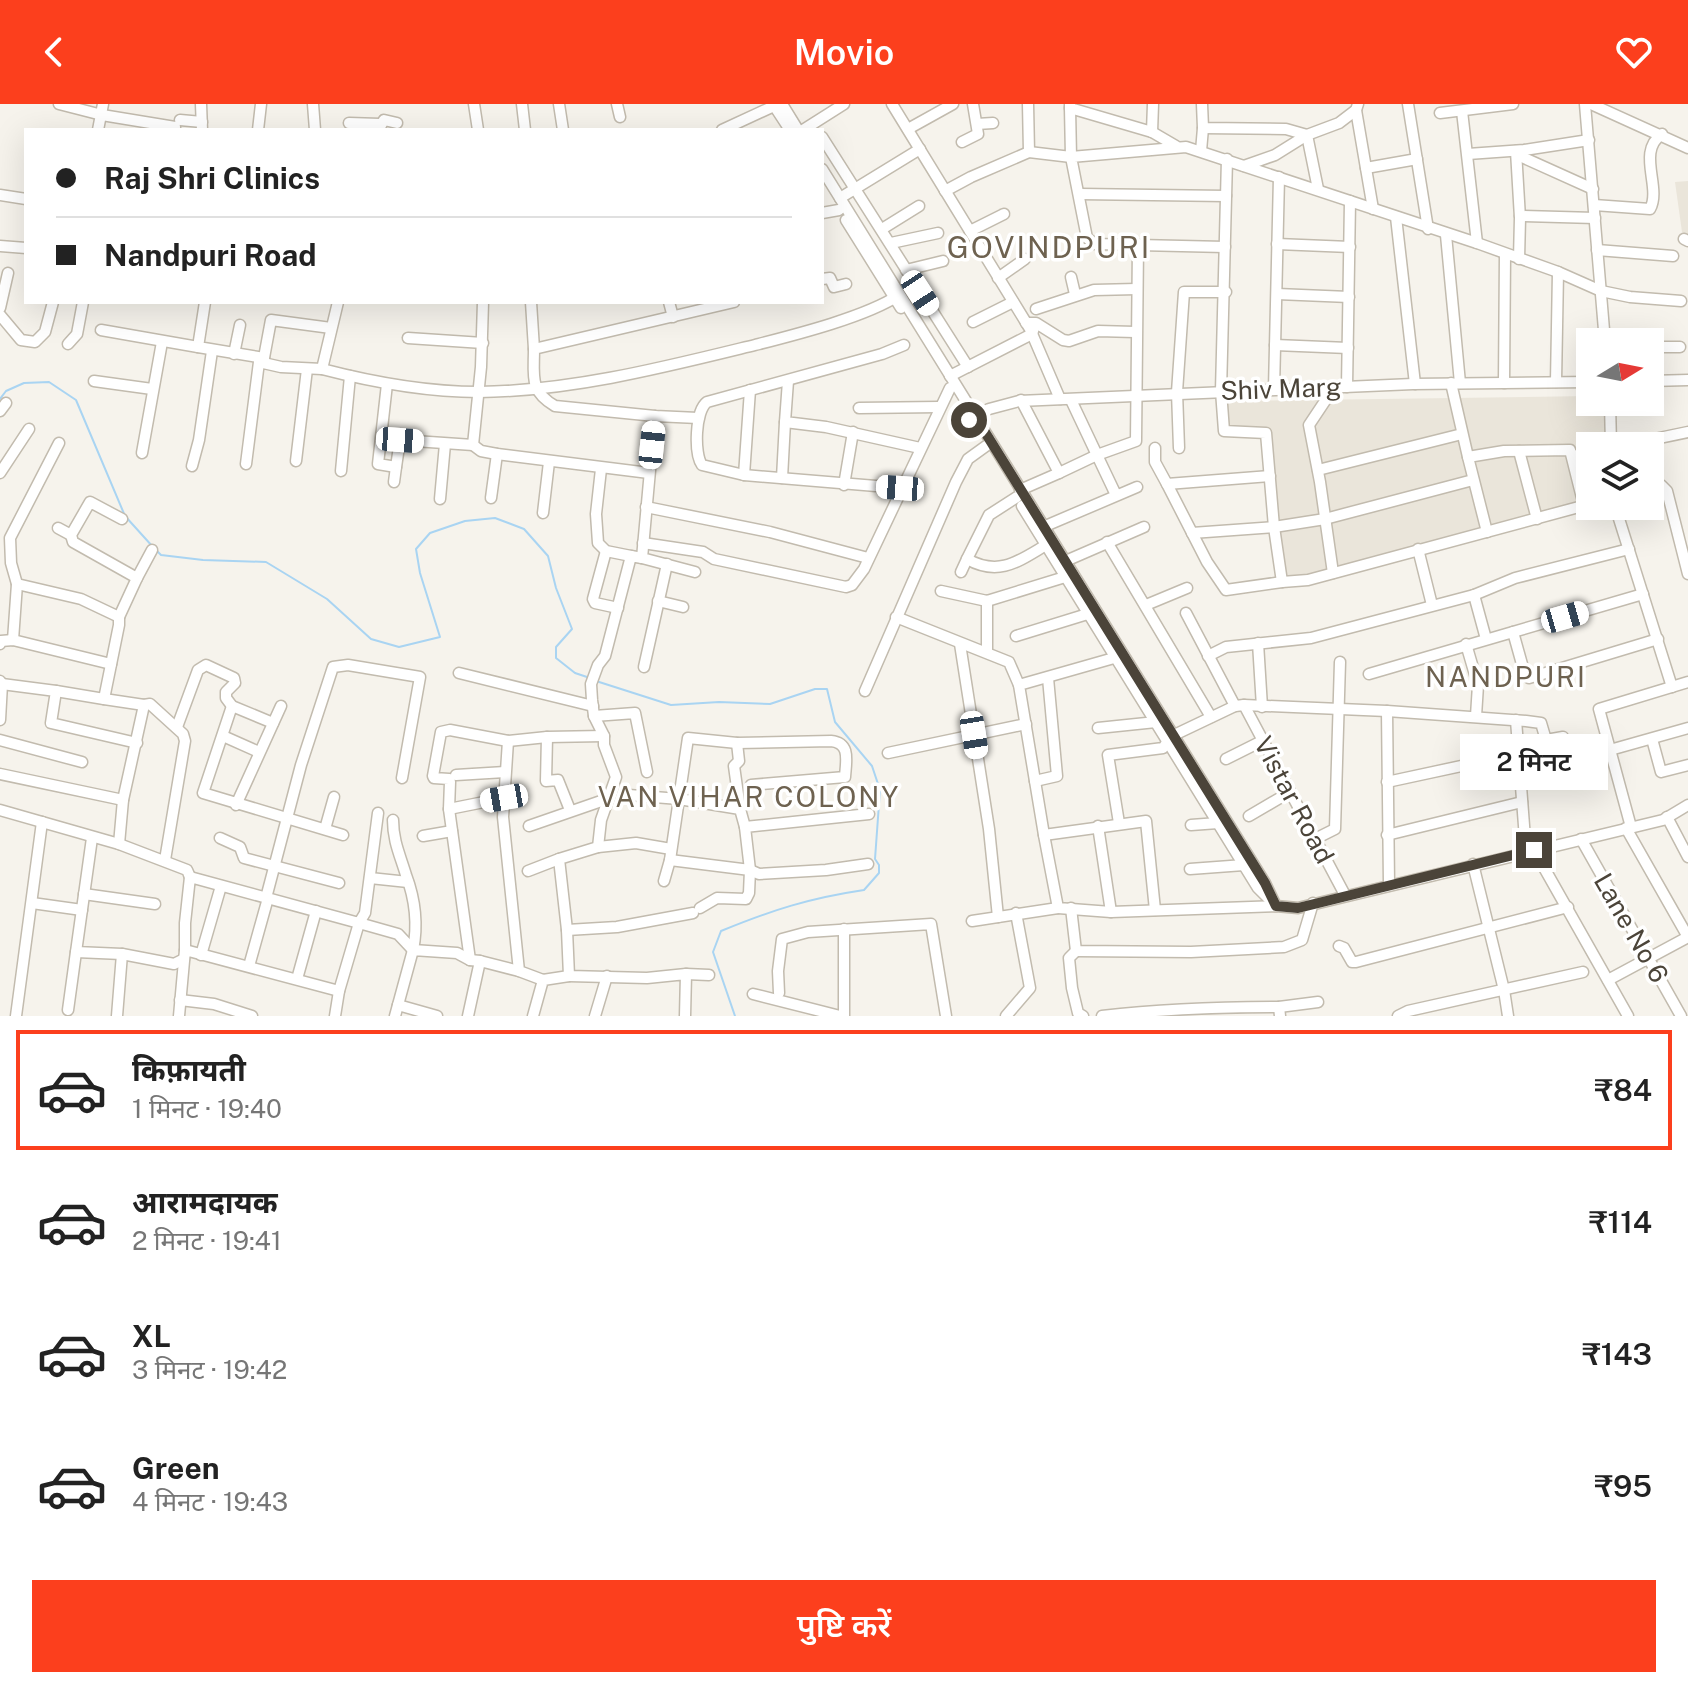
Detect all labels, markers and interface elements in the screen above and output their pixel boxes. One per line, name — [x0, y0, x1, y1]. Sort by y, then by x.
icon: back — [32, 30, 76, 74]
icon: heart — [1612, 30, 1656, 74]
text: Movio — [794, 31, 894, 73]
text: Raj Shri Clinics — [104, 160, 320, 196]
district label: GOVINDPURI — [947, 229, 1151, 265]
text: Nandpuri Road — [104, 237, 316, 273]
car — [897, 266, 943, 320]
north arrow — [1576, 328, 1664, 416]
map controls — [1576, 328, 1664, 520]
street label: Shiv Marg — [1220, 371, 1342, 406]
route start — [951, 402, 987, 438]
car — [638, 420, 666, 470]
car — [375, 426, 425, 454]
button: layers — [1576, 432, 1664, 520]
car — [875, 474, 925, 502]
car — [1539, 599, 1591, 635]
district label: NANDPURI — [1425, 660, 1587, 693]
car — [958, 709, 990, 761]
street label: Vistar Road — [1248, 731, 1341, 869]
callout: 2 मिनट — [1460, 734, 1608, 790]
text: 2 मिनट — [1497, 746, 1571, 777]
district label: VAN VIHAR COLONY — [598, 780, 900, 813]
car — [478, 782, 530, 814]
route end — [1516, 832, 1552, 868]
street label: Lane No 6 — [1588, 867, 1675, 988]
text: किफ़ायती — [132, 1052, 246, 1088]
icon: car — [36, 1054, 108, 1126]
text: ₹84 — [1594, 1072, 1652, 1108]
text: 1 मिनट · 19:40 — [132, 1093, 282, 1124]
text: आरामदायक — [132, 1184, 278, 1220]
icon: car — [36, 1186, 108, 1258]
text: ₹114 — [1589, 1204, 1652, 1240]
text: 2 मिनट · 19:41 — [132, 1225, 282, 1256]
icon: car — [36, 1318, 108, 1390]
text: XL — [132, 1318, 171, 1354]
text: ₹143 — [1582, 1336, 1652, 1372]
text: 3 मिनट · 19:42 — [132, 1354, 287, 1385]
icon: car — [36, 1450, 108, 1522]
text: Green — [132, 1450, 219, 1486]
text: ₹95 — [1594, 1468, 1652, 1504]
text: 4 मिनट · 19:43 — [132, 1486, 288, 1517]
button: पुष्टि करें — [32, 1580, 1656, 1672]

